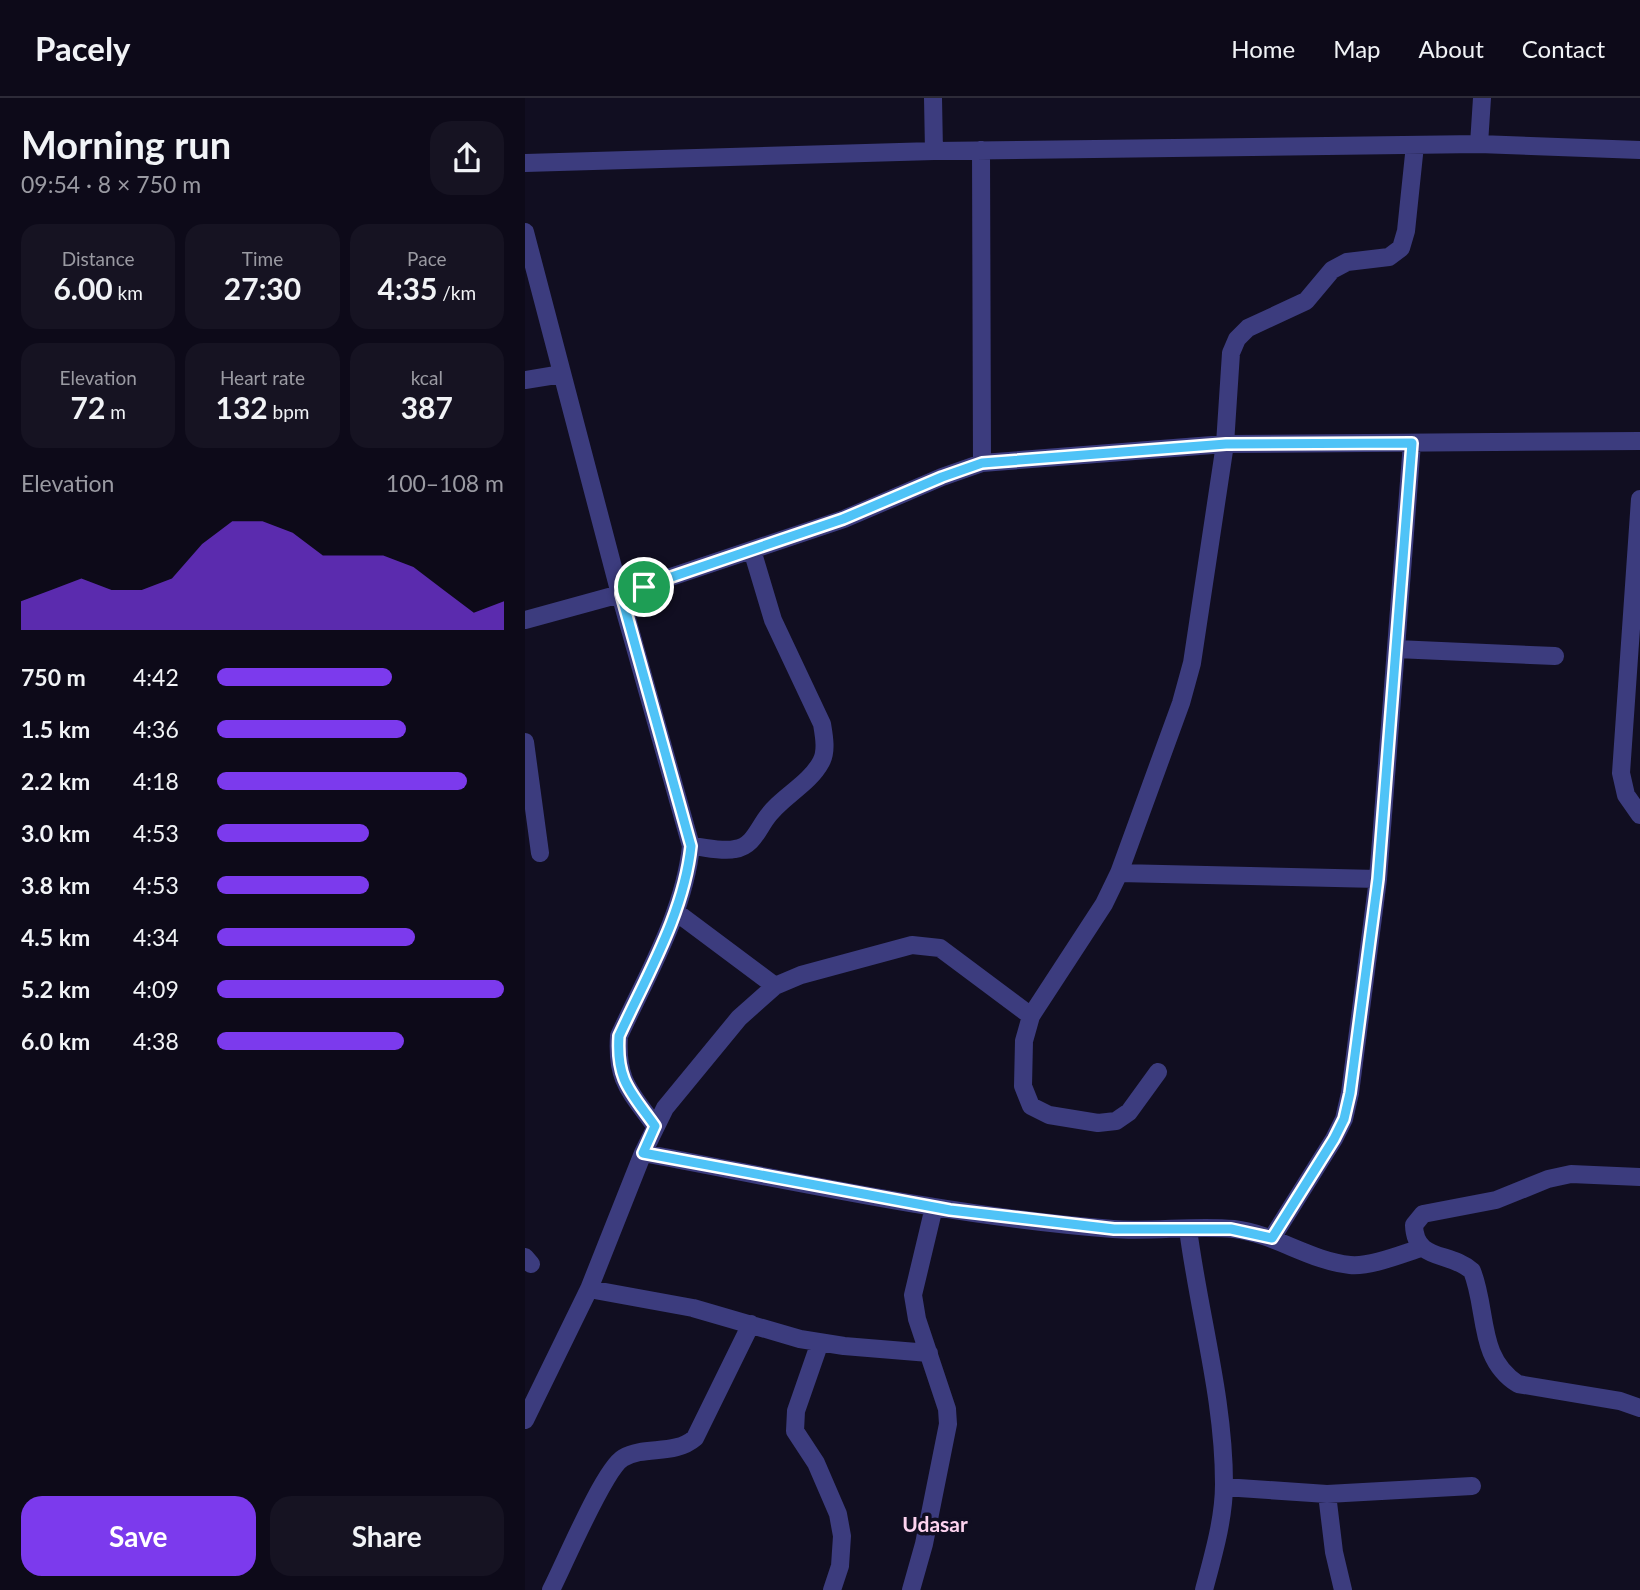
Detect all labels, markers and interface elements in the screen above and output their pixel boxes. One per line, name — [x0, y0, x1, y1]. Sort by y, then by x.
text: Pacely — [35, 28, 131, 68]
text: Home — [1231, 34, 1295, 63]
text: Map — [1333, 34, 1381, 63]
text: About — [1419, 34, 1484, 63]
text: Contact — [1522, 34, 1605, 63]
text: Morning run — [21, 121, 231, 167]
button: share — [430, 121, 504, 195]
text: 09:54 · 8 × 750 m — [21, 170, 201, 198]
text: Distance — [62, 247, 135, 270]
text: Time — [242, 247, 283, 270]
text: Pace — [407, 247, 447, 270]
text: 6.00 — [53, 270, 113, 306]
text: 27:30 — [224, 270, 301, 306]
text: 4:35 — [377, 270, 437, 306]
text: km — [113, 281, 143, 304]
text: /km — [437, 281, 476, 304]
text: Elevation — [60, 366, 137, 389]
text: Heart rate — [220, 366, 305, 389]
text: kcal — [411, 366, 443, 389]
text: 72 — [71, 389, 105, 425]
text: 132 — [216, 389, 268, 425]
text: 387 — [401, 389, 453, 425]
text: m — [105, 400, 126, 423]
text: bpm — [268, 400, 309, 423]
text: Elevation — [21, 469, 114, 497]
text: 100–108 m — [386, 469, 504, 497]
pin — [614, 557, 674, 617]
icon: arrive — [625, 568, 663, 606]
text: 750 m — [21, 663, 86, 691]
text: 4:42 — [133, 663, 179, 691]
text: 1.5 km — [21, 715, 90, 743]
text: 4:36 — [133, 715, 179, 743]
text: 2.2 km — [21, 767, 90, 795]
text: 4:18 — [133, 767, 179, 795]
text: 3.0 km — [21, 819, 90, 847]
text: 4:53 — [133, 819, 179, 847]
text: 3.8 km — [21, 871, 90, 899]
text: 4:53 — [133, 871, 179, 899]
text: 4.5 km — [21, 923, 90, 951]
text: 4:34 — [133, 923, 179, 951]
text: 5.2 km — [21, 975, 90, 1003]
text: 4:09 — [133, 975, 179, 1003]
text: 6.0 km — [21, 1027, 90, 1055]
text: 4:38 — [133, 1027, 179, 1055]
button: Save — [21, 1496, 256, 1576]
button: Share — [270, 1496, 504, 1576]
district label: Udasar — [902, 1511, 968, 1536]

